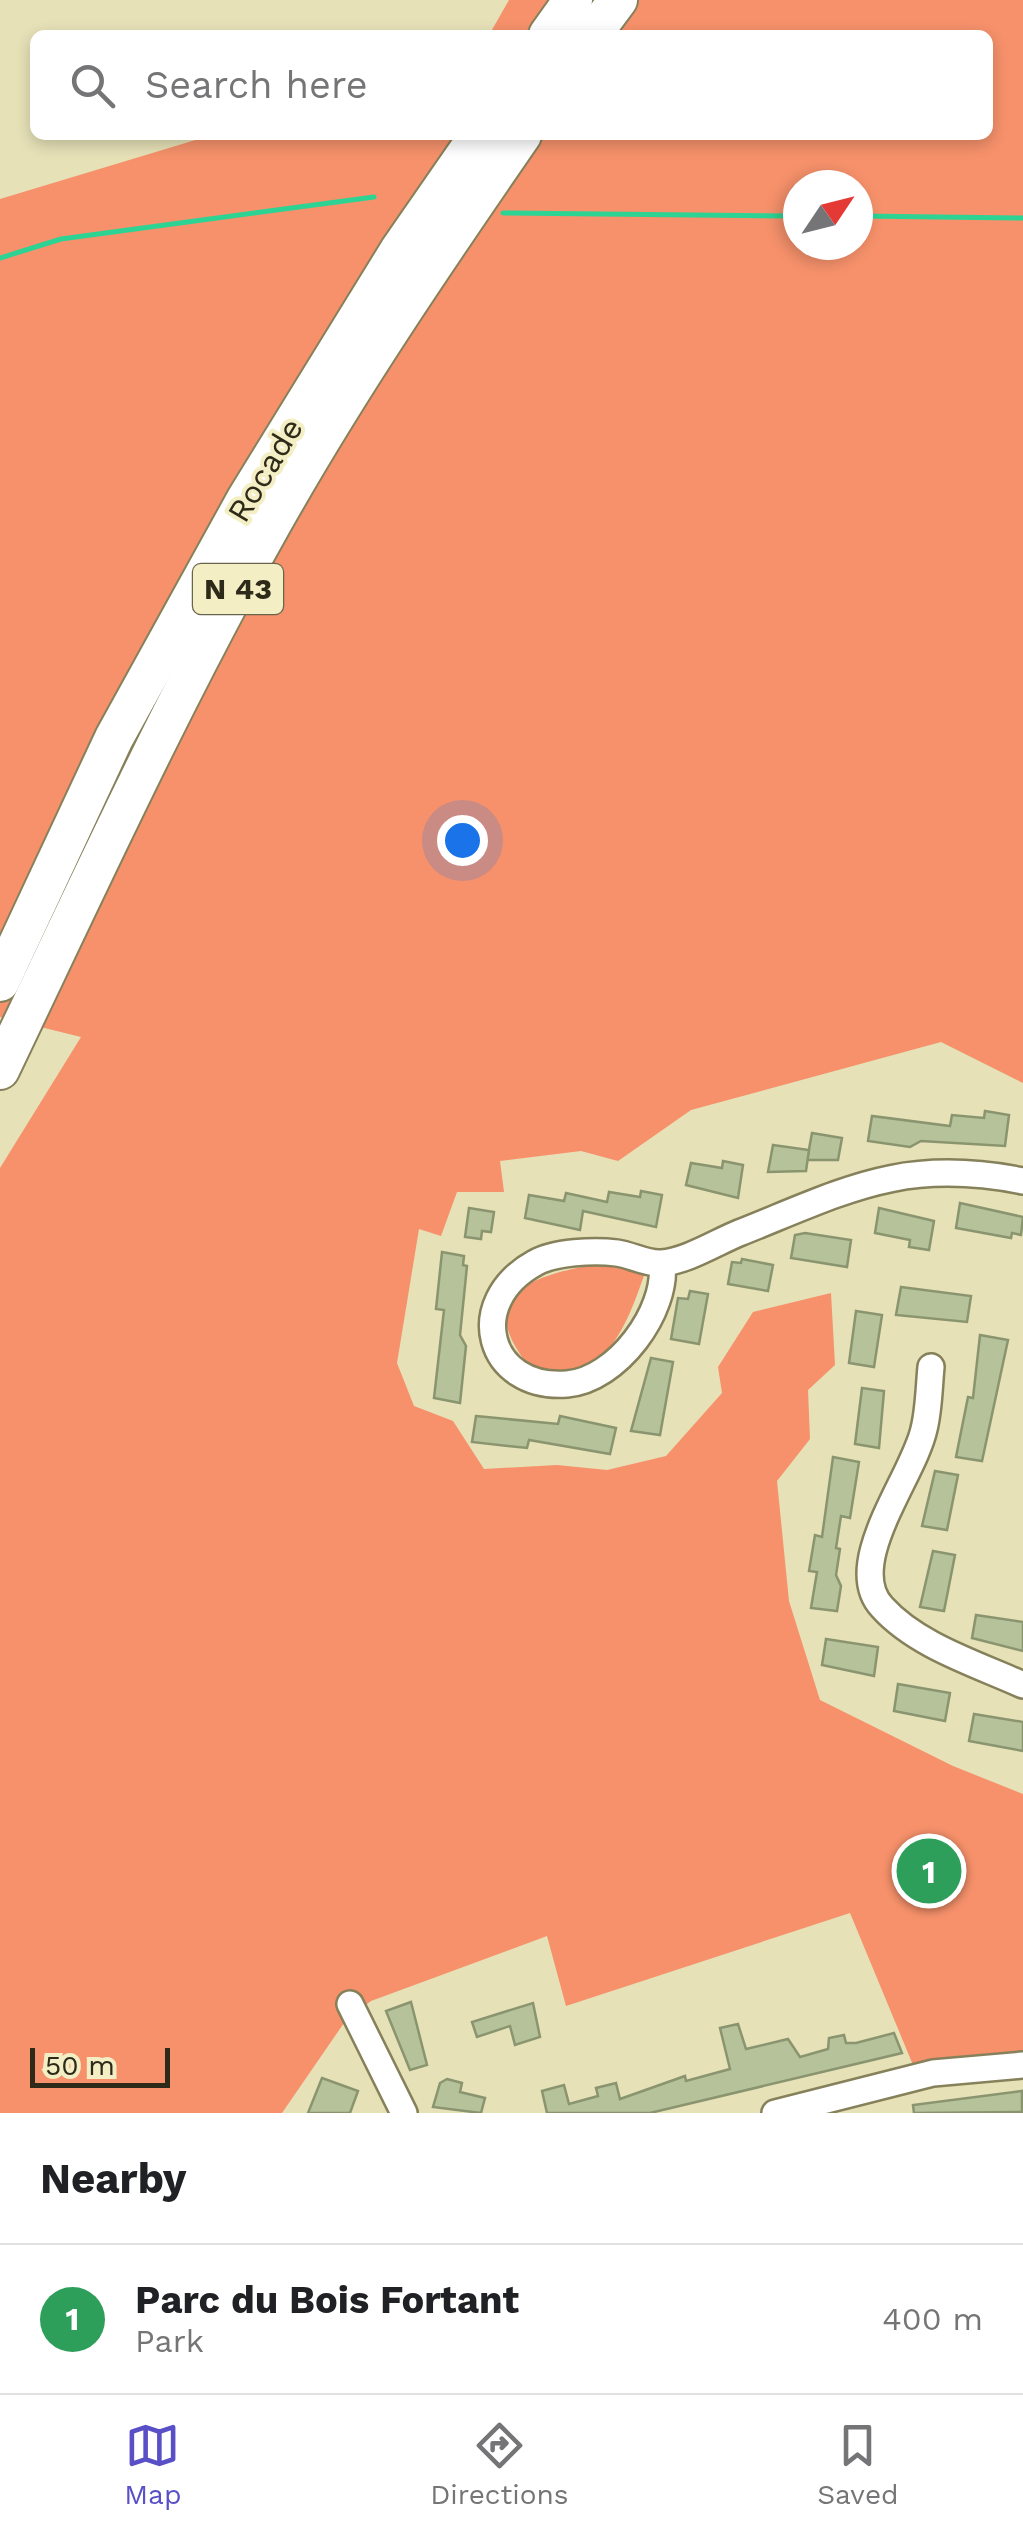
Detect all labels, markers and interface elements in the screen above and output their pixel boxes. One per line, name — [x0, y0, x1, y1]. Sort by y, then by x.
search box — [30, 30, 993, 140]
icon: search — [65, 58, 120, 113]
text: Search here — [145, 63, 368, 107]
north arrow — [783, 170, 873, 260]
street label: Rocade — [219, 411, 311, 529]
road number: N 43 — [193, 564, 283, 614]
your location — [437, 815, 488, 866]
pin: 1 — [896, 1834, 962, 1908]
scale bar — [30, 2043, 170, 2088]
text: 50 m — [45, 2049, 115, 2082]
text: Nearby — [40, 2154, 187, 2203]
text: Parc du Bois Fortant — [135, 2278, 519, 2322]
text: 1 — [66, 2300, 79, 2338]
text: 400 m — [882, 2300, 983, 2338]
text: Park — [135, 2322, 204, 2360]
tab: Map — [124, 2418, 182, 2511]
tab: Directions — [430, 2418, 569, 2511]
tab: Saved — [817, 2418, 899, 2511]

